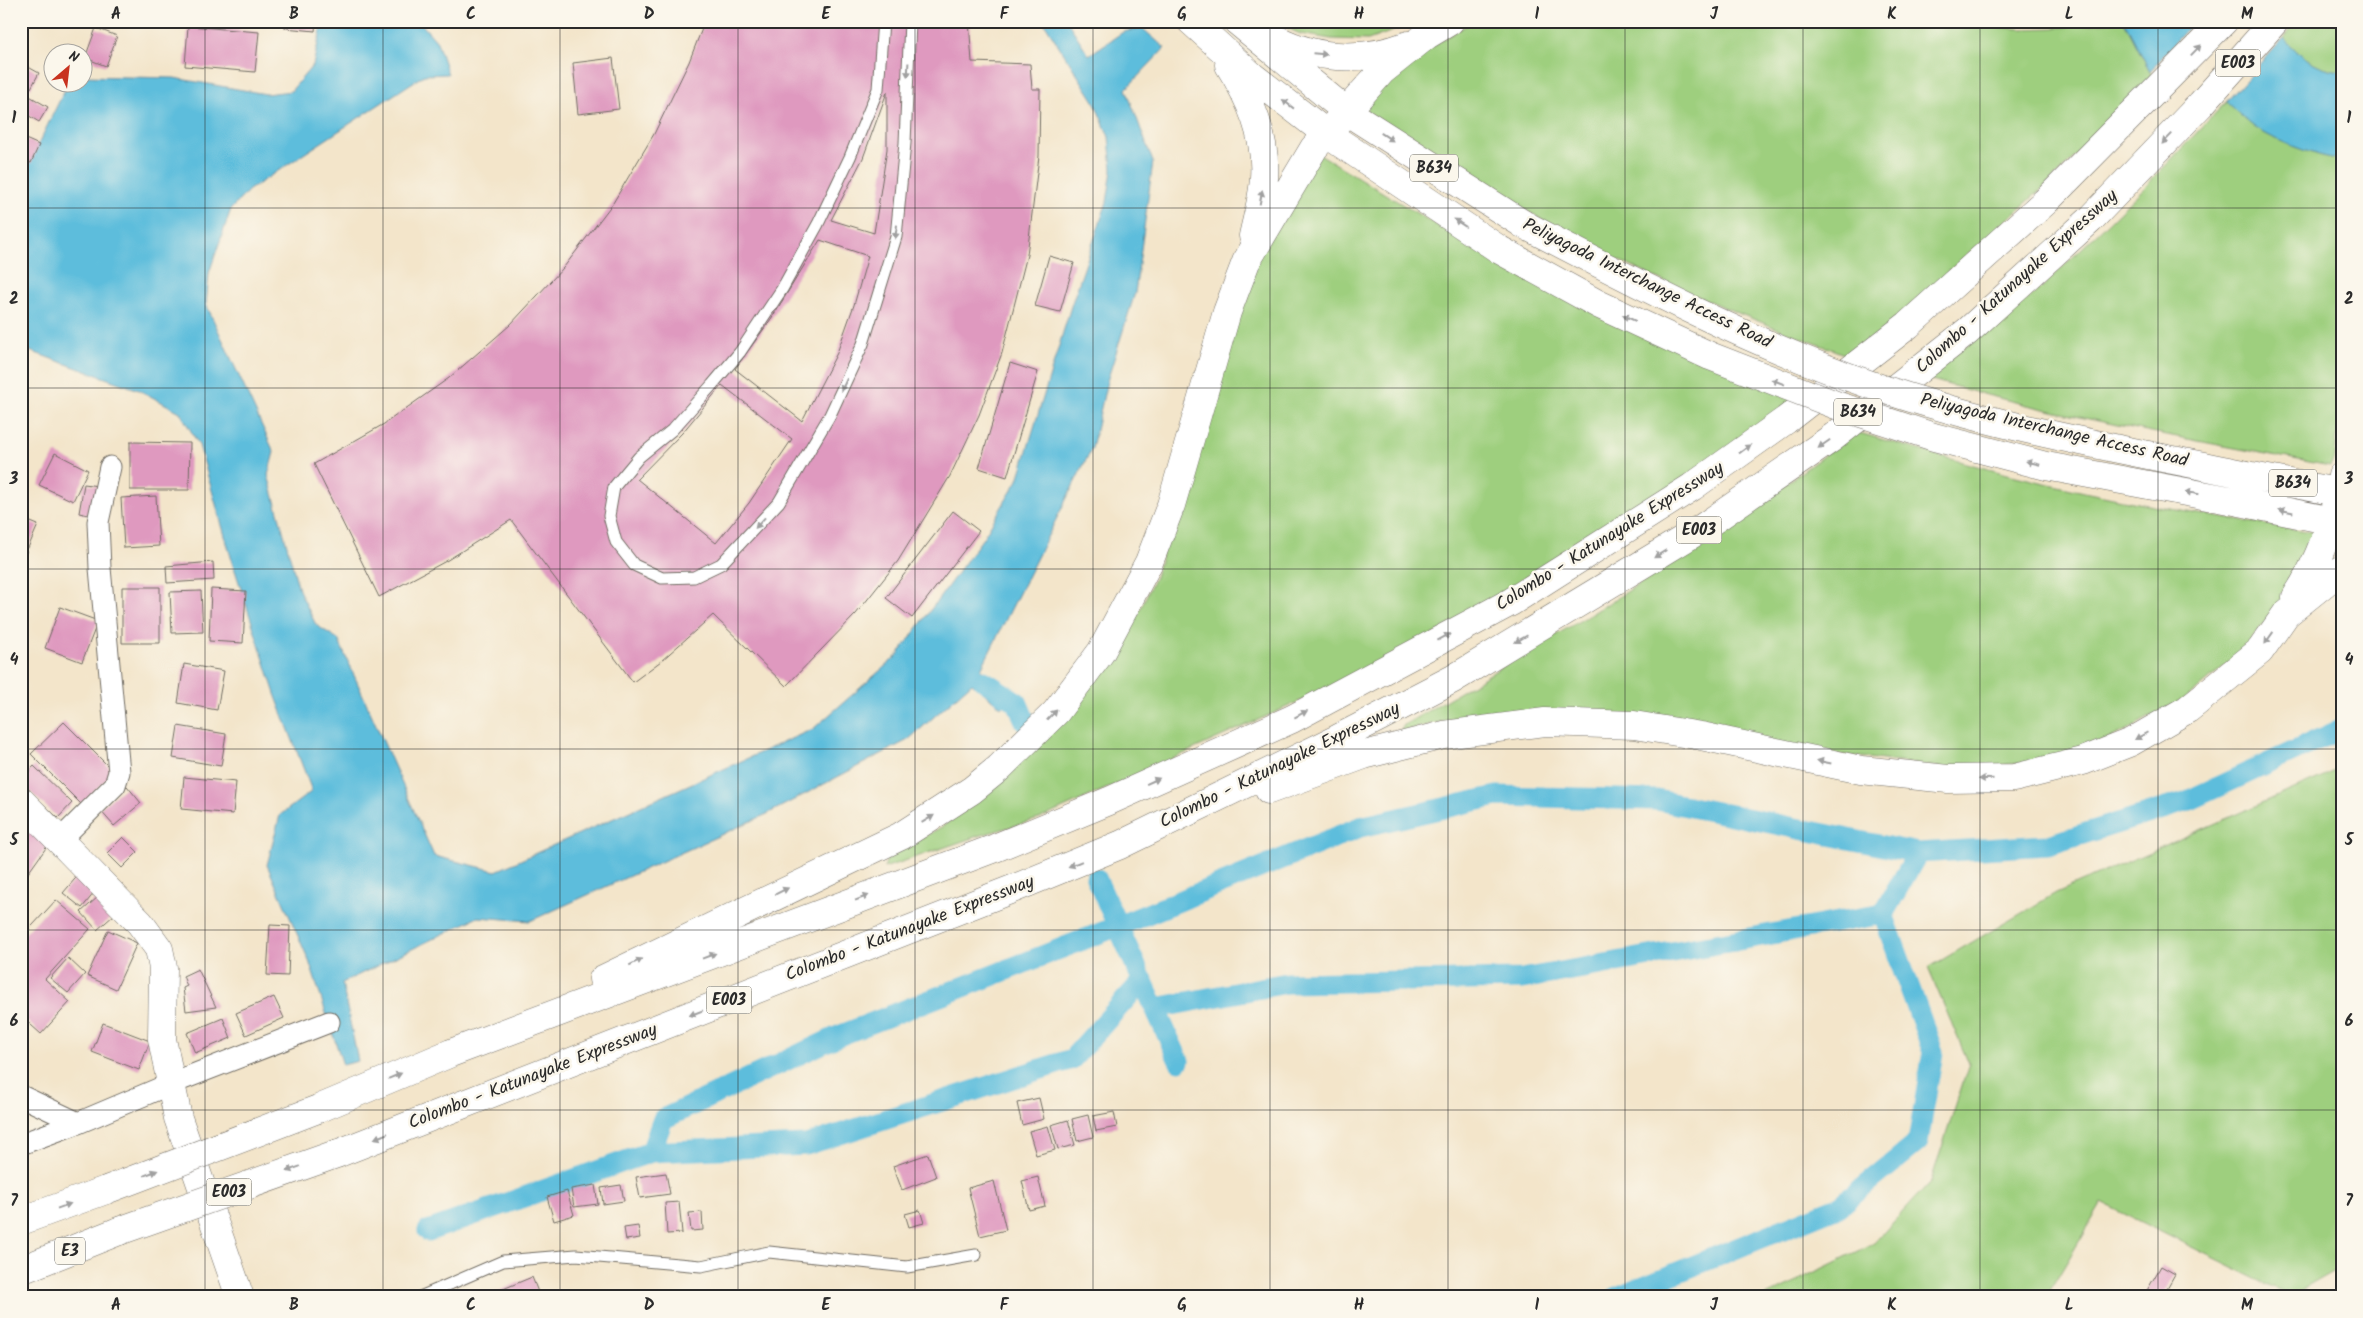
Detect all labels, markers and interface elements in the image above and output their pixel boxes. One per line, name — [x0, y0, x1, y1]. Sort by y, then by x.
text: A — [111, 2, 121, 27]
text: B — [289, 2, 299, 27]
text: C — [466, 2, 476, 27]
text: D — [644, 2, 655, 27]
text: E — [822, 2, 832, 27]
text: F — [1000, 2, 1010, 27]
text: G — [1177, 2, 1187, 27]
text: H — [1354, 2, 1364, 27]
text: I — [1535, 2, 1540, 27]
text: J — [1710, 2, 1719, 27]
text: K — [1887, 2, 1897, 27]
text: L — [2065, 2, 2073, 27]
text: M — [2241, 2, 2254, 27]
north arrow — [42, 42, 92, 92]
one-way arrow — [2190, 44, 2202, 56]
text: N — [65, 46, 83, 69]
road number: E003 — [2216, 49, 2260, 76]
one-way arrow — [1313, 51, 1329, 59]
one-way arrow — [904, 62, 912, 78]
one-way arrow — [1282, 99, 1295, 110]
text: 1 — [12, 106, 17, 131]
text: 1 — [2347, 106, 2352, 131]
one-way arrow — [1381, 132, 1394, 142]
one-way arrow — [2161, 133, 2173, 145]
road number: B634 — [1410, 154, 1458, 182]
street label: Colombo - Katunayake Expressway — [1909, 182, 2125, 381]
one-way arrow — [1258, 189, 1266, 205]
street label: Peliyagoda Interchange Access Road — [1517, 211, 1778, 358]
one-way arrow — [1453, 218, 1466, 228]
one-way arrow — [892, 224, 900, 240]
text: 2 — [9, 287, 19, 312]
text: 2 — [2344, 287, 2354, 312]
one-way arrow — [1621, 314, 1636, 322]
one-way arrow — [840, 378, 848, 392]
one-way arrow — [1771, 378, 1785, 386]
street label: Peliyagoda Interchange Access Road — [1917, 386, 2192, 476]
road number: B634 — [1834, 398, 1882, 426]
one-way arrow — [1817, 439, 1830, 449]
one-way arrow — [1739, 444, 1752, 454]
street label: Colombo - Katunayake Expressway — [1490, 454, 1730, 619]
one-way arrow — [2025, 459, 2040, 467]
text: 3 — [9, 467, 19, 492]
text: 3 — [2344, 467, 2354, 492]
road number: B634 — [2269, 469, 2317, 496]
one-way arrow — [2185, 489, 2200, 497]
one-way arrow — [2277, 507, 2293, 515]
road number: E003 — [1676, 516, 1722, 544]
one-way arrow — [754, 517, 766, 529]
one-way arrow — [1653, 550, 1666, 559]
one-way arrow — [2264, 631, 2274, 645]
one-way arrow — [1437, 633, 1452, 641]
one-way arrow — [1514, 634, 1527, 643]
text: 4 — [10, 648, 19, 673]
text: 4 — [2345, 648, 2354, 673]
street label: Colombo - Katunayake Expressway — [1155, 695, 1406, 837]
one-way arrow — [1294, 709, 1308, 718]
one-way arrow — [1046, 710, 1058, 722]
one-way arrow — [2134, 732, 2148, 741]
one-way arrow — [1817, 758, 1832, 766]
one-way arrow — [1977, 775, 1993, 783]
one-way arrow — [1146, 776, 1160, 784]
one-way arrow — [921, 815, 934, 824]
text: 5 — [9, 828, 20, 853]
text: 5 — [2344, 828, 2355, 853]
one-way arrow — [1067, 860, 1082, 868]
street label: Colombo - Katunayake Expressway — [781, 868, 1039, 990]
one-way arrow — [775, 887, 789, 895]
one-way arrow — [854, 894, 869, 901]
one-way arrow — [702, 951, 717, 959]
one-way arrow — [629, 958, 643, 966]
road number: E003 — [706, 986, 752, 1014]
text: 6 — [10, 1009, 19, 1034]
text: 6 — [2345, 1009, 2354, 1034]
one-way arrow — [688, 1010, 703, 1017]
street label: Colombo - Katunayake Expressway — [404, 1016, 662, 1138]
one-way arrow — [388, 1072, 402, 1080]
one-way arrow — [374, 1133, 389, 1140]
one-way arrow — [285, 1166, 300, 1174]
one-way arrow — [144, 1168, 158, 1176]
road number: E003 — [206, 1178, 252, 1206]
text: 7 — [10, 1189, 18, 1214]
text: 7 — [2345, 1189, 2353, 1214]
one-way arrow — [56, 1202, 71, 1209]
road number: E3 — [55, 1238, 85, 1264]
text: A — [111, 1293, 121, 1318]
text: B — [289, 1293, 299, 1318]
text: C — [466, 1293, 476, 1318]
text: D — [644, 1293, 655, 1318]
text: E — [822, 1293, 832, 1318]
text: F — [1000, 1293, 1010, 1318]
text: G — [1177, 1293, 1187, 1318]
text: H — [1354, 1293, 1364, 1318]
text: I — [1535, 1293, 1540, 1318]
text: J — [1710, 1293, 1719, 1318]
text: K — [1887, 1293, 1897, 1318]
text: L — [2065, 1293, 2073, 1318]
text: M — [2241, 1293, 2254, 1318]

